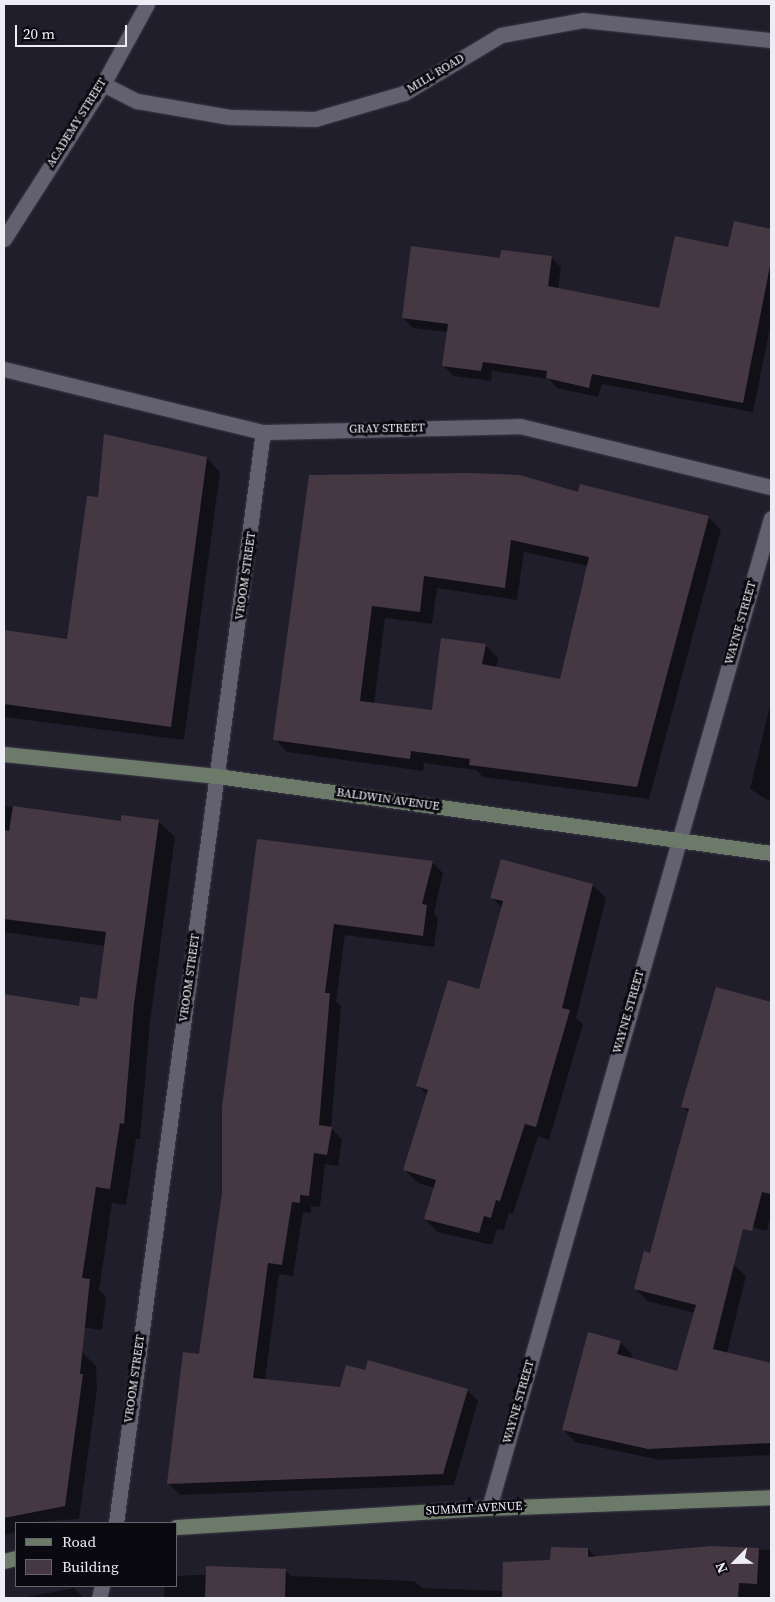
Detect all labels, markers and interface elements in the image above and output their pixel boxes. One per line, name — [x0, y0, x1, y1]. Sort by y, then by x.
scale bar — [18, 15, 130, 47]
text: 20 m — [23, 23, 55, 44]
street label: MILL ROAD — [405, 51, 467, 97]
street label: ACADEMY STREET — [44, 76, 110, 170]
street label: GRAY STREET — [349, 421, 425, 437]
street label: VROOM STREET — [233, 531, 259, 621]
street label: WAYNE STREET — [722, 580, 760, 666]
street label: BALDWIN AVENUE — [336, 786, 440, 814]
street label: VROOM STREET — [177, 933, 203, 1023]
street label: WAYNE STREET — [610, 969, 648, 1055]
street label: VROOM STREET — [122, 1334, 148, 1424]
street label: WAYNE STREET — [500, 1359, 538, 1445]
street label: SUMMIT AVENUE — [425, 1499, 523, 1519]
legend — [15, 1522, 178, 1587]
text: Road — [62, 1531, 96, 1552]
north arrow — [710, 1537, 760, 1587]
text: Building — [62, 1556, 119, 1577]
text: N — [710, 1559, 732, 1576]

